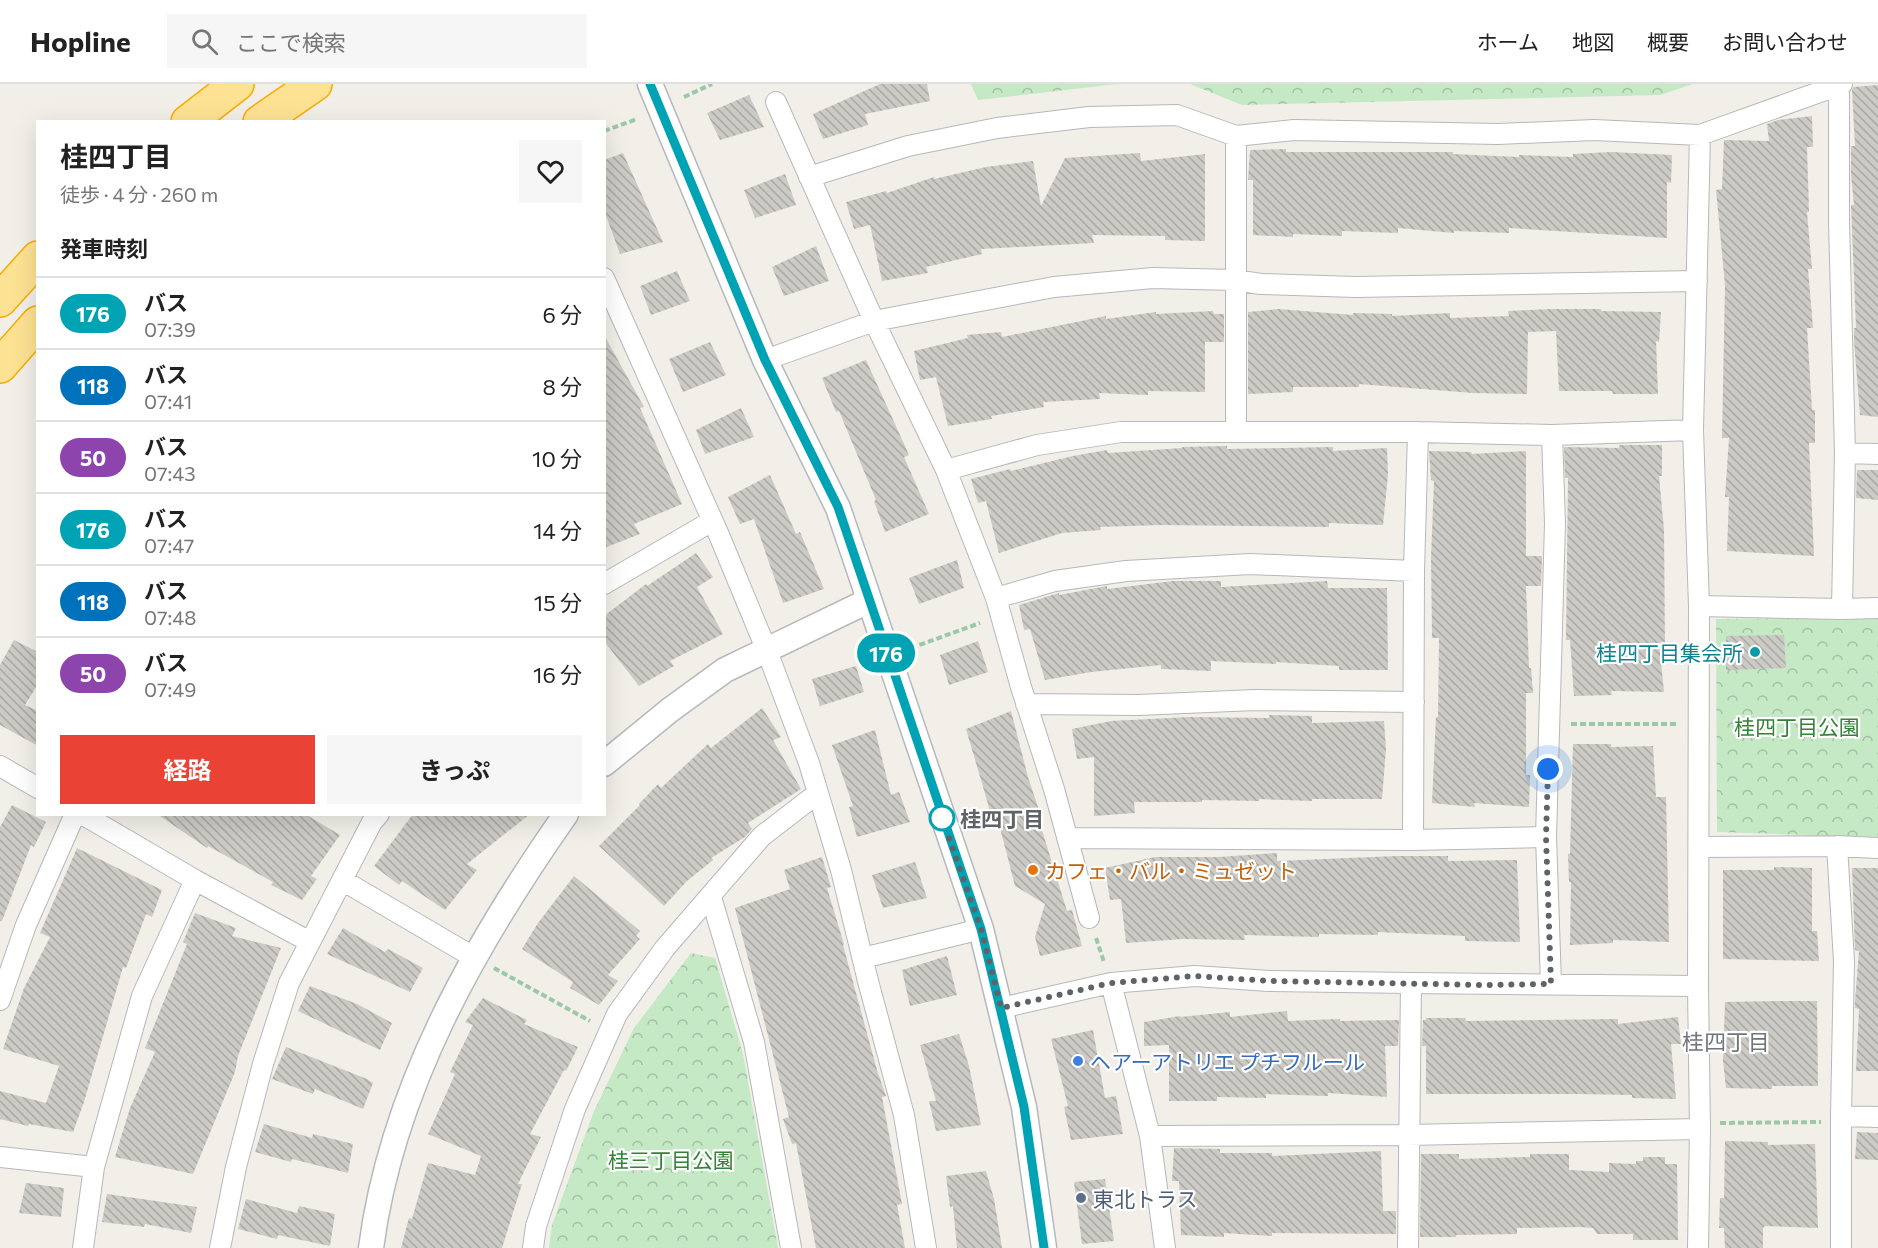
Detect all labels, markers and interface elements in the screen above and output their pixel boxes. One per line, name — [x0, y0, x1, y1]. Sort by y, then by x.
search box — [167, 14, 587, 68]
text: Hopline — [30, 24, 131, 58]
icon: search — [188, 25, 221, 58]
text: ここで検索 — [236, 29, 346, 56]
text: ホーム — [1477, 29, 1539, 54]
text: 地図 — [1572, 29, 1614, 54]
text: 概要 — [1647, 29, 1689, 54]
text: お問い合わせ — [1722, 29, 1848, 54]
text: 桂四丁目 — [60, 139, 172, 173]
button: heart — [519, 140, 582, 203]
text: 徒歩 · 4 分 · 260 m — [60, 182, 218, 206]
text: 発車時刻 — [60, 235, 148, 262]
text: バス — [144, 289, 188, 316]
text: 176 — [76, 301, 110, 326]
text: 6 分 — [542, 301, 582, 328]
text: 07:39 — [144, 317, 196, 341]
text: バス — [144, 361, 188, 388]
text: 118 — [77, 373, 109, 398]
text: 8 分 — [542, 373, 582, 400]
text: 07:41 — [144, 389, 192, 413]
text: バス — [144, 433, 188, 460]
text: 50 — [80, 445, 106, 470]
text: 10 分 — [532, 445, 582, 472]
text: 07:43 — [144, 461, 196, 485]
text: バス — [144, 505, 188, 532]
text: 176 — [76, 517, 110, 542]
text: 14 分 — [533, 517, 582, 544]
text: 07:47 — [144, 533, 194, 557]
text: バス — [144, 577, 188, 604]
text: 118 — [77, 589, 109, 614]
text: 15 分 — [534, 589, 582, 616]
text: 07:48 — [144, 605, 196, 629]
line badge: 176 — [852, 634, 920, 672]
place label: 桂四丁目集会所 — [1596, 640, 1743, 665]
text: 176 — [869, 641, 903, 666]
marker: 桂四丁目集会所 — [1748, 645, 1762, 659]
text: バス — [144, 649, 188, 676]
text: 50 — [80, 661, 106, 686]
text: 16 分 — [533, 661, 582, 688]
text: 07:49 — [144, 677, 196, 701]
park label: 桂四丁目公園 — [1734, 714, 1860, 739]
button: 経路 — [60, 735, 315, 804]
button: きっぷ — [327, 735, 582, 804]
your location — [1533, 754, 1563, 784]
marker: 桂四丁目 — [929, 805, 955, 831]
place label: 桂四丁目 — [960, 806, 1044, 831]
place label: カフェ・バル・ミュゼット — [1045, 858, 1297, 883]
marker: カフェ・バル・ミュゼット — [1026, 863, 1040, 877]
district label: 桂四丁目 — [1682, 1028, 1770, 1055]
place label: ヘアーアトリエ プチフルール — [1090, 1049, 1365, 1074]
marker: ヘアーアトリエ プチフルール — [1071, 1054, 1085, 1068]
park label: 桂三丁目公園 — [608, 1147, 734, 1172]
place label: 東北トラス — [1093, 1186, 1198, 1211]
marker: 東北トラス — [1074, 1191, 1088, 1205]

